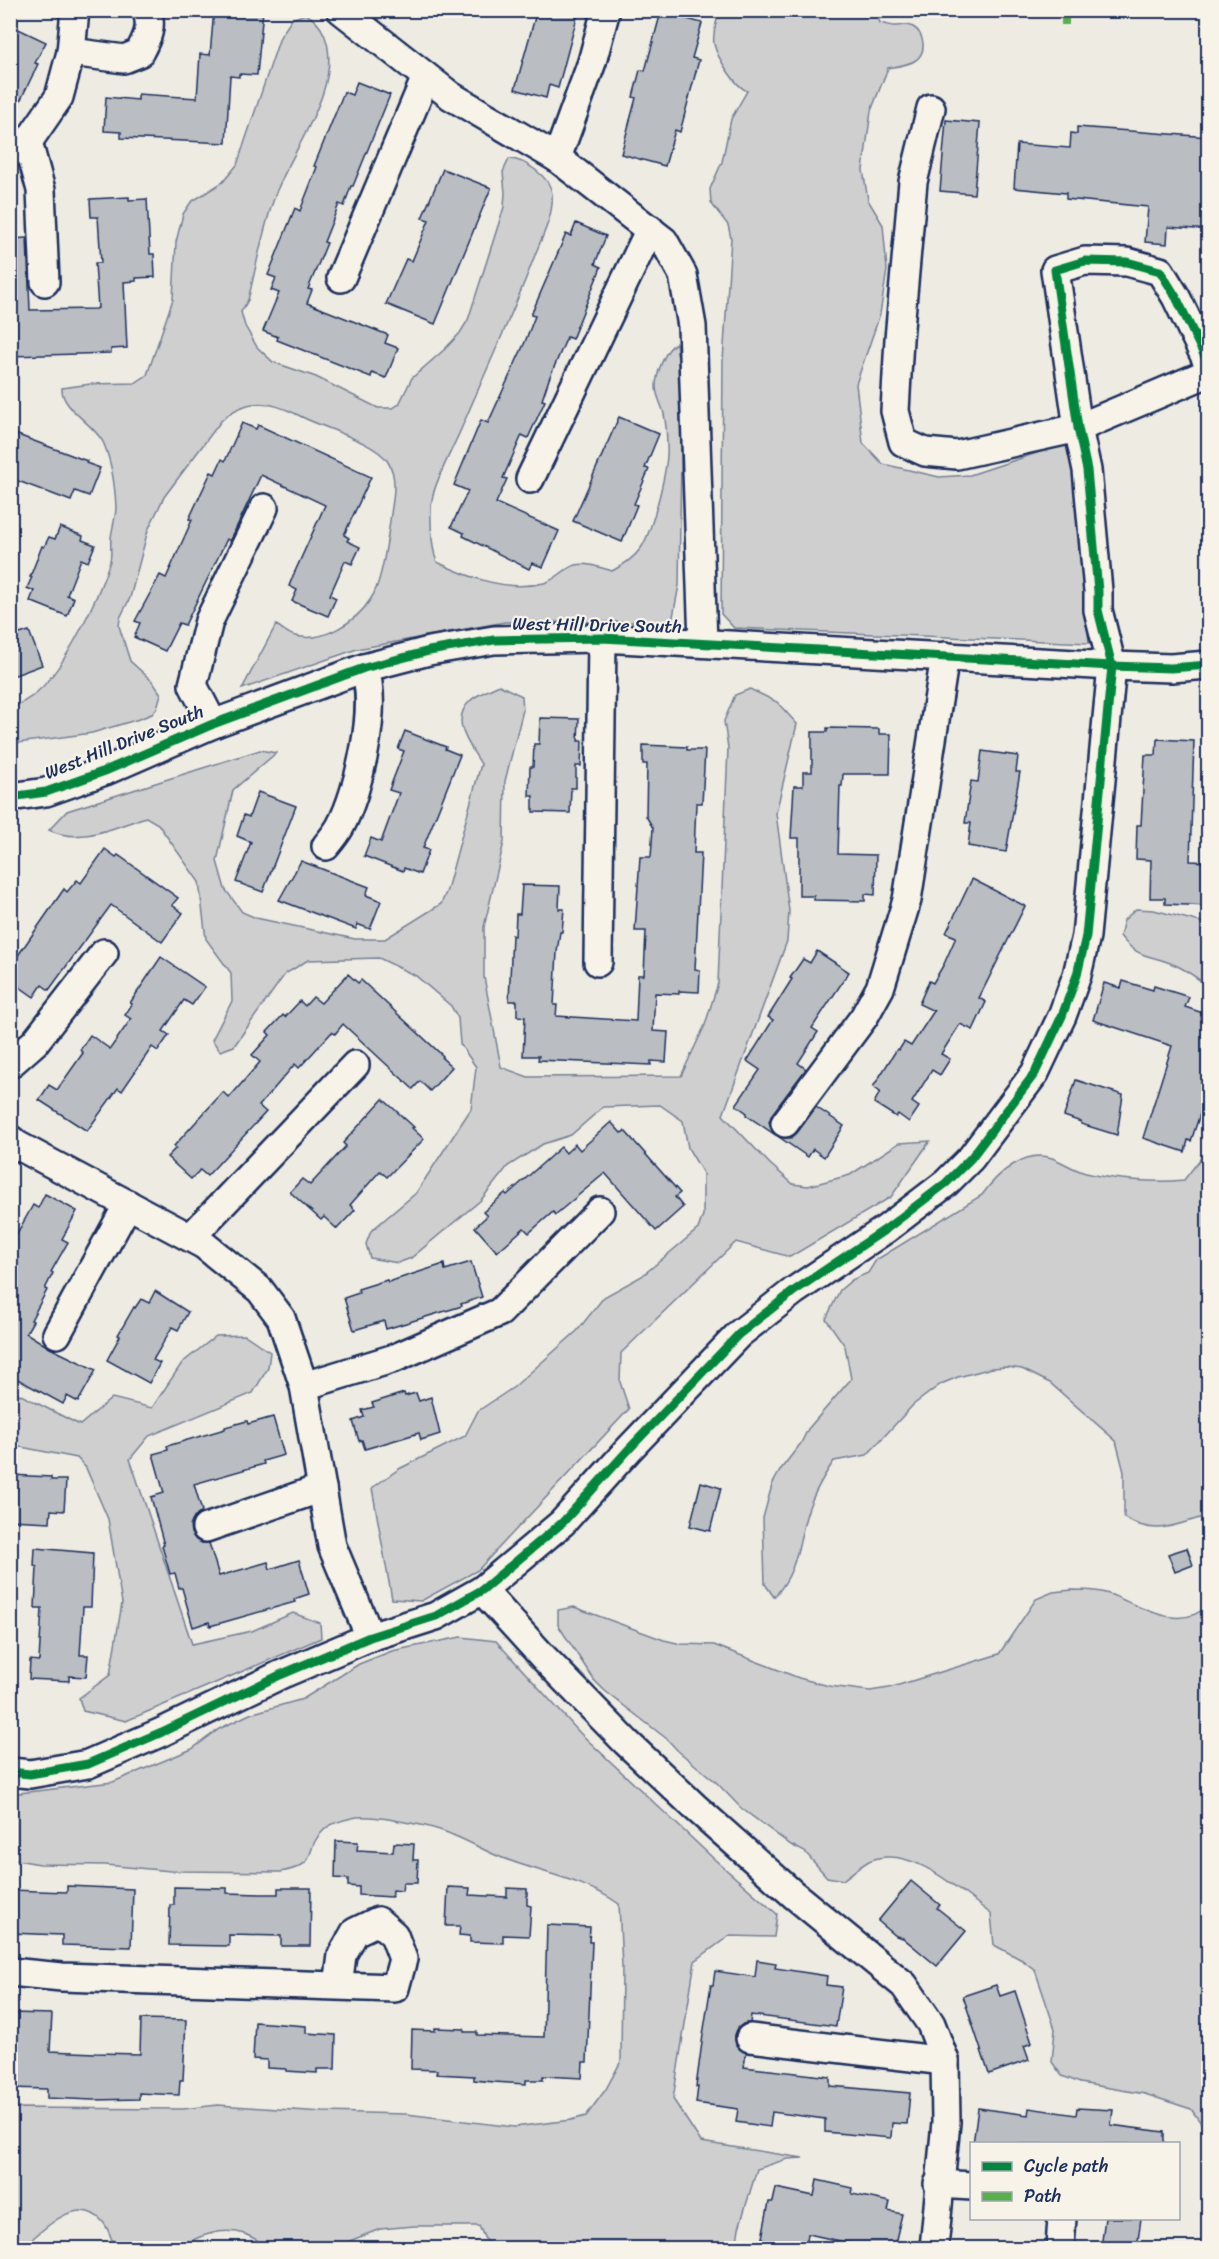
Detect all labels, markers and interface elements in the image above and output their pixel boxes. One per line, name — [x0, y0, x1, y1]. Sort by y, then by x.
street label: West Hill Drive South — [512, 608, 682, 642]
street label: West Hill Drive South — [39, 695, 209, 789]
legend — [970, 2142, 1180, 2220]
text: Cycle path — [1024, 2150, 1108, 2182]
text: Path — [1024, 2180, 1061, 2212]

